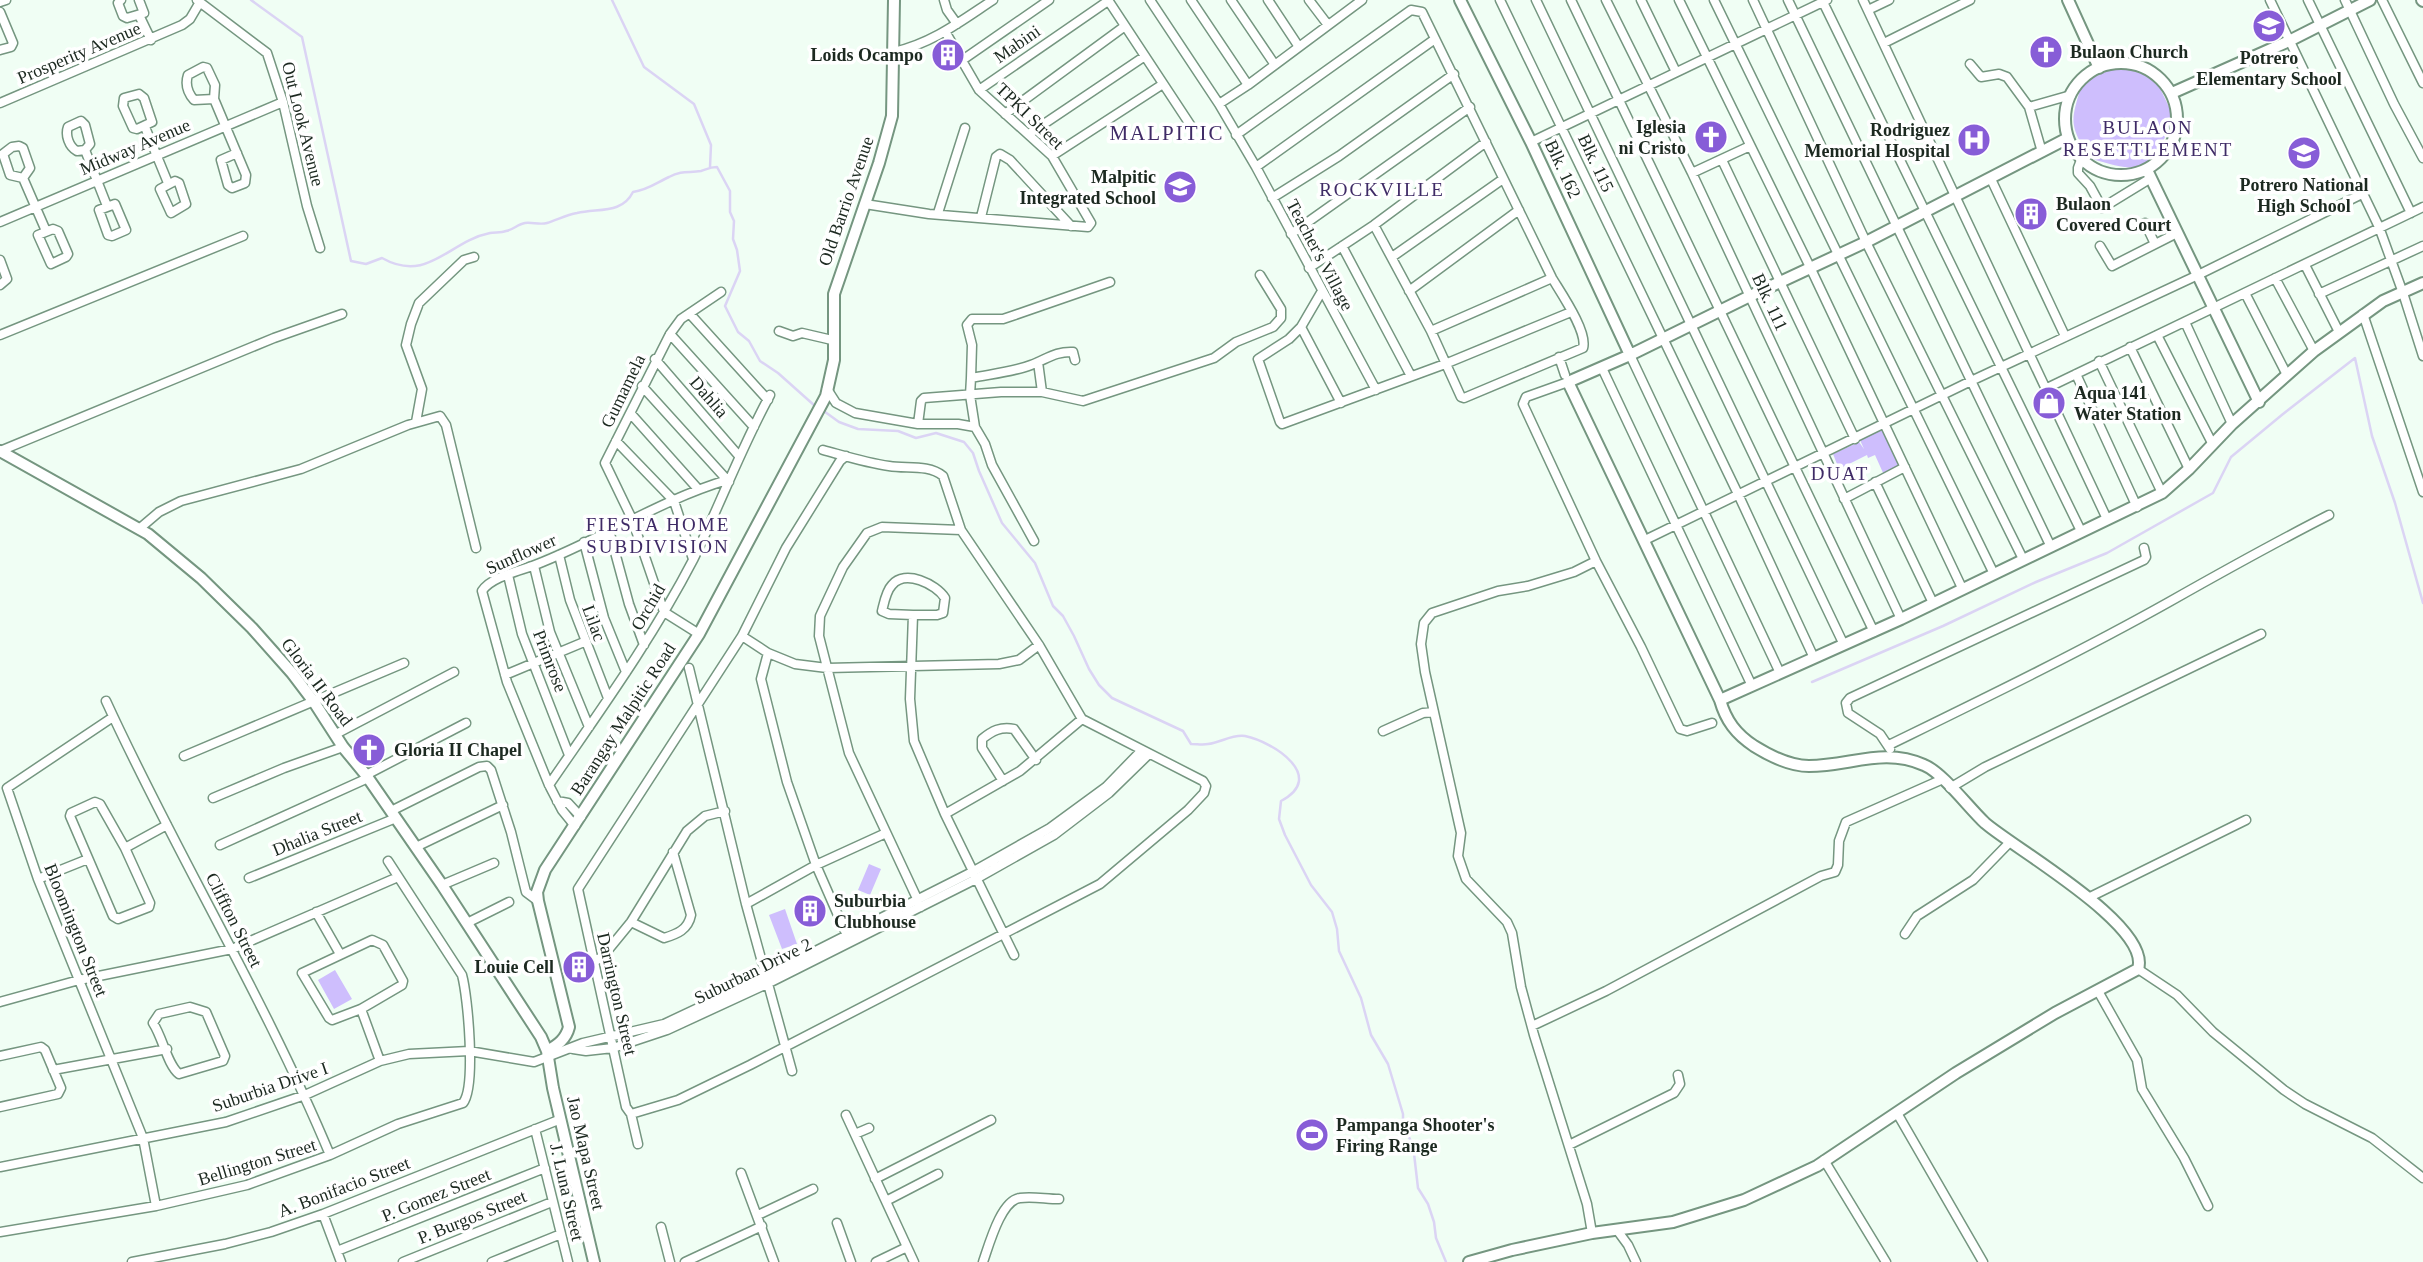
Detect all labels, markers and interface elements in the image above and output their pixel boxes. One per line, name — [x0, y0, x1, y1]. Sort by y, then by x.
school or university icon: Potrero Elementary School — [2250, 7, 2288, 45]
street label: Prosperity Avenue — [14, 18, 144, 88]
street label: Mabini — [990, 21, 1044, 67]
church icon: Bulaon Church — [2027, 33, 2065, 71]
building icon: Loids Ocampo — [929, 36, 967, 74]
place label: Bulaon Church — [2070, 42, 2188, 62]
place label: Loids Ocampo — [810, 45, 923, 65]
place label: Potrero Elementary School — [2196, 48, 2342, 89]
street label: Out Look Avenue — [278, 60, 328, 188]
street label: TPKI Street — [992, 79, 1068, 153]
street label: Midway Avenue — [77, 115, 193, 179]
place label: Iglesia ni Cristo — [1619, 117, 1686, 158]
district label: BULAON RESETTLEMENT — [2063, 117, 2233, 160]
church icon: Iglesia ni Cristo — [1692, 118, 1730, 156]
place label: Rodriguez Memorial Hospital — [1805, 120, 1950, 161]
district label: MALPITIC — [1109, 121, 1225, 145]
hospital icon: Rodriguez Memorial Hospital — [1955, 121, 1993, 159]
street label: Blk. 115 — [1574, 131, 1618, 195]
street label: Old Barrio Avenue — [814, 134, 878, 268]
school or university icon: Potrero National High School — [2285, 134, 2323, 172]
street label: Blk. 162 — [1541, 137, 1585, 201]
place label: Malpitic Integrated School — [1020, 167, 1156, 208]
school or university icon: Malpitic Integrated School — [1161, 168, 1199, 206]
place label: Potrero National High School — [2240, 175, 2368, 216]
district label: ROCKVILLE — [1319, 179, 1445, 200]
place label: Bulaon Covered Court — [2056, 194, 2171, 235]
building icon: Bulaon Covered Court — [2012, 195, 2050, 233]
street label: Teacher's Village — [1282, 196, 1358, 314]
street label: Blk. 111 — [1748, 270, 1792, 334]
street label: Gumamela — [597, 351, 649, 431]
street label: Dahlia — [686, 372, 732, 422]
place label: Aqua 141 Water Station — [2074, 383, 2181, 424]
shop icon: Aqua 141 Water Station — [2030, 384, 2068, 422]
district label: DUAT — [1811, 463, 1869, 484]
district label: FIESTA HOME SUBDIVISION — [586, 514, 730, 557]
street label: Sunflower — [483, 530, 559, 578]
street label: Orchid — [627, 580, 669, 634]
street label: Lilac — [578, 602, 610, 644]
street label: Primrose — [529, 627, 571, 695]
street label: Gloria II Road — [277, 634, 357, 730]
street label: Barangay Malpitic Road — [566, 639, 680, 799]
church icon: Gloria II Chapel — [350, 731, 388, 769]
place label: Gloria II Chapel — [394, 740, 522, 760]
street label: Dhalia Street — [269, 806, 365, 860]
street label: Bloomington Street — [40, 861, 112, 999]
street label: Cliffton Street — [202, 869, 266, 971]
place label: Suburbia Clubhouse — [834, 891, 916, 932]
building icon: Suburbia Clubhouse — [791, 892, 829, 930]
street label: Darrington Street — [593, 931, 641, 1057]
street label: Suburban Drive 2 — [691, 934, 815, 1008]
building icon: Louie Cell — [560, 948, 598, 986]
place label: Louie Cell — [475, 957, 554, 977]
street label: Suburbia Drive I — [210, 1058, 330, 1116]
street label: Jao Mapa Street — [563, 1094, 609, 1212]
place label: Pampanga Shooter's Firing Range — [1336, 1115, 1495, 1156]
sports icon: Pampanga Shooter's Firing Range — [1293, 1116, 1331, 1154]
street label: Bellington Street — [196, 1135, 318, 1189]
street label: J. Luna Street — [546, 1141, 588, 1243]
street label: A. Bonifacio Street — [275, 1153, 413, 1221]
street label: P. Gomez Street — [379, 1164, 493, 1226]
street label: P. Burgos Street — [415, 1186, 529, 1248]

